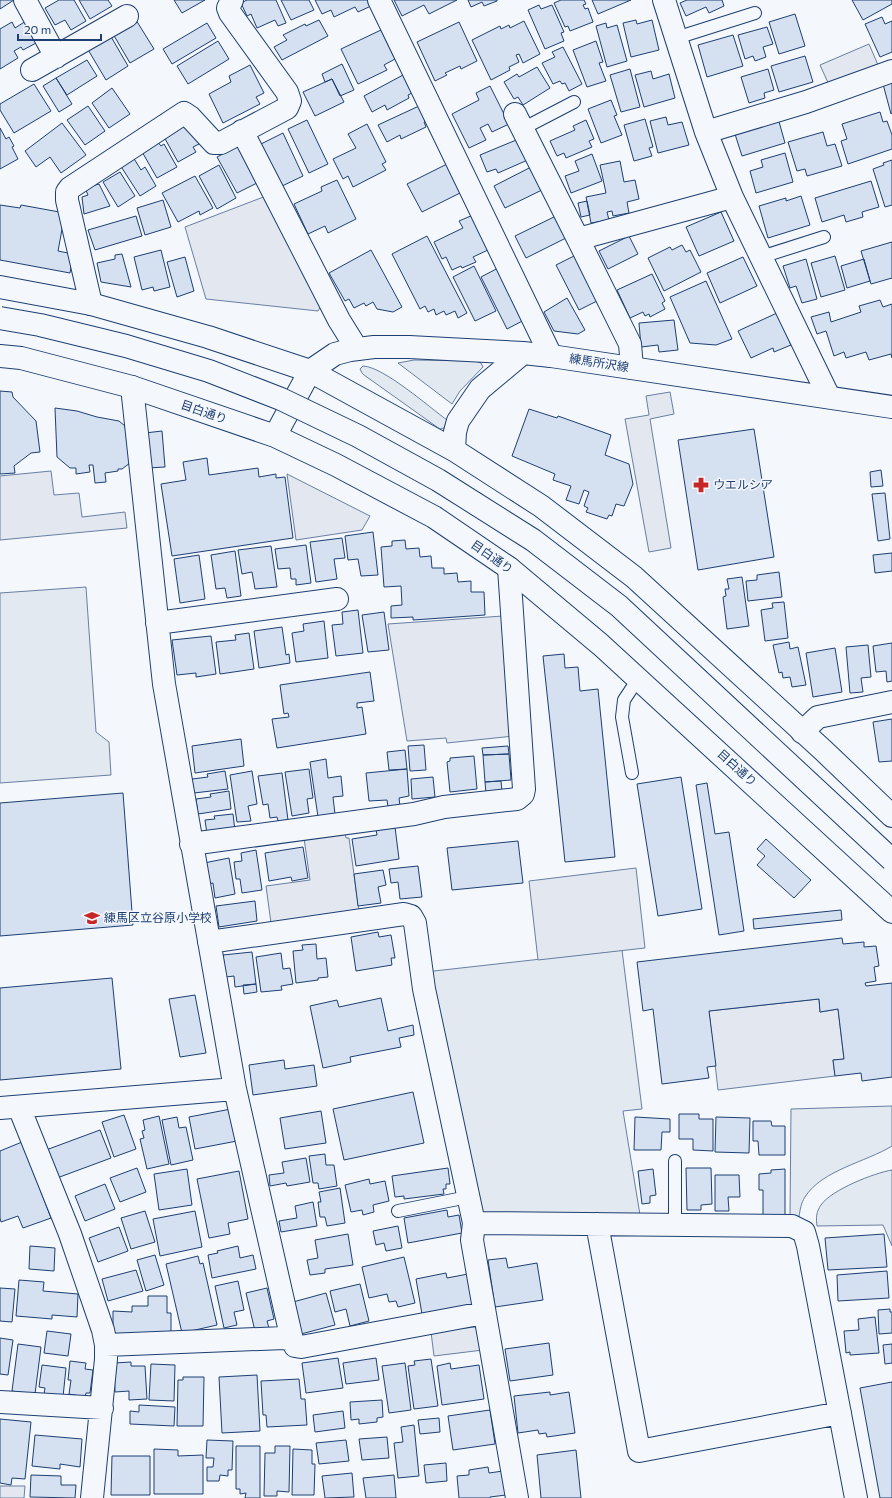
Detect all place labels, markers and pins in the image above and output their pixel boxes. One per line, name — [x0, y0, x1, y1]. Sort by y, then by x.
pharmacy icon: ウエルシア — [692, 476, 710, 494]
place label: ウエルシア — [713, 477, 773, 491]
school or university icon: 練馬区立谷原小学校 — [83, 909, 101, 927]
place label: 練馬区立谷原小学校 — [104, 910, 212, 924]

